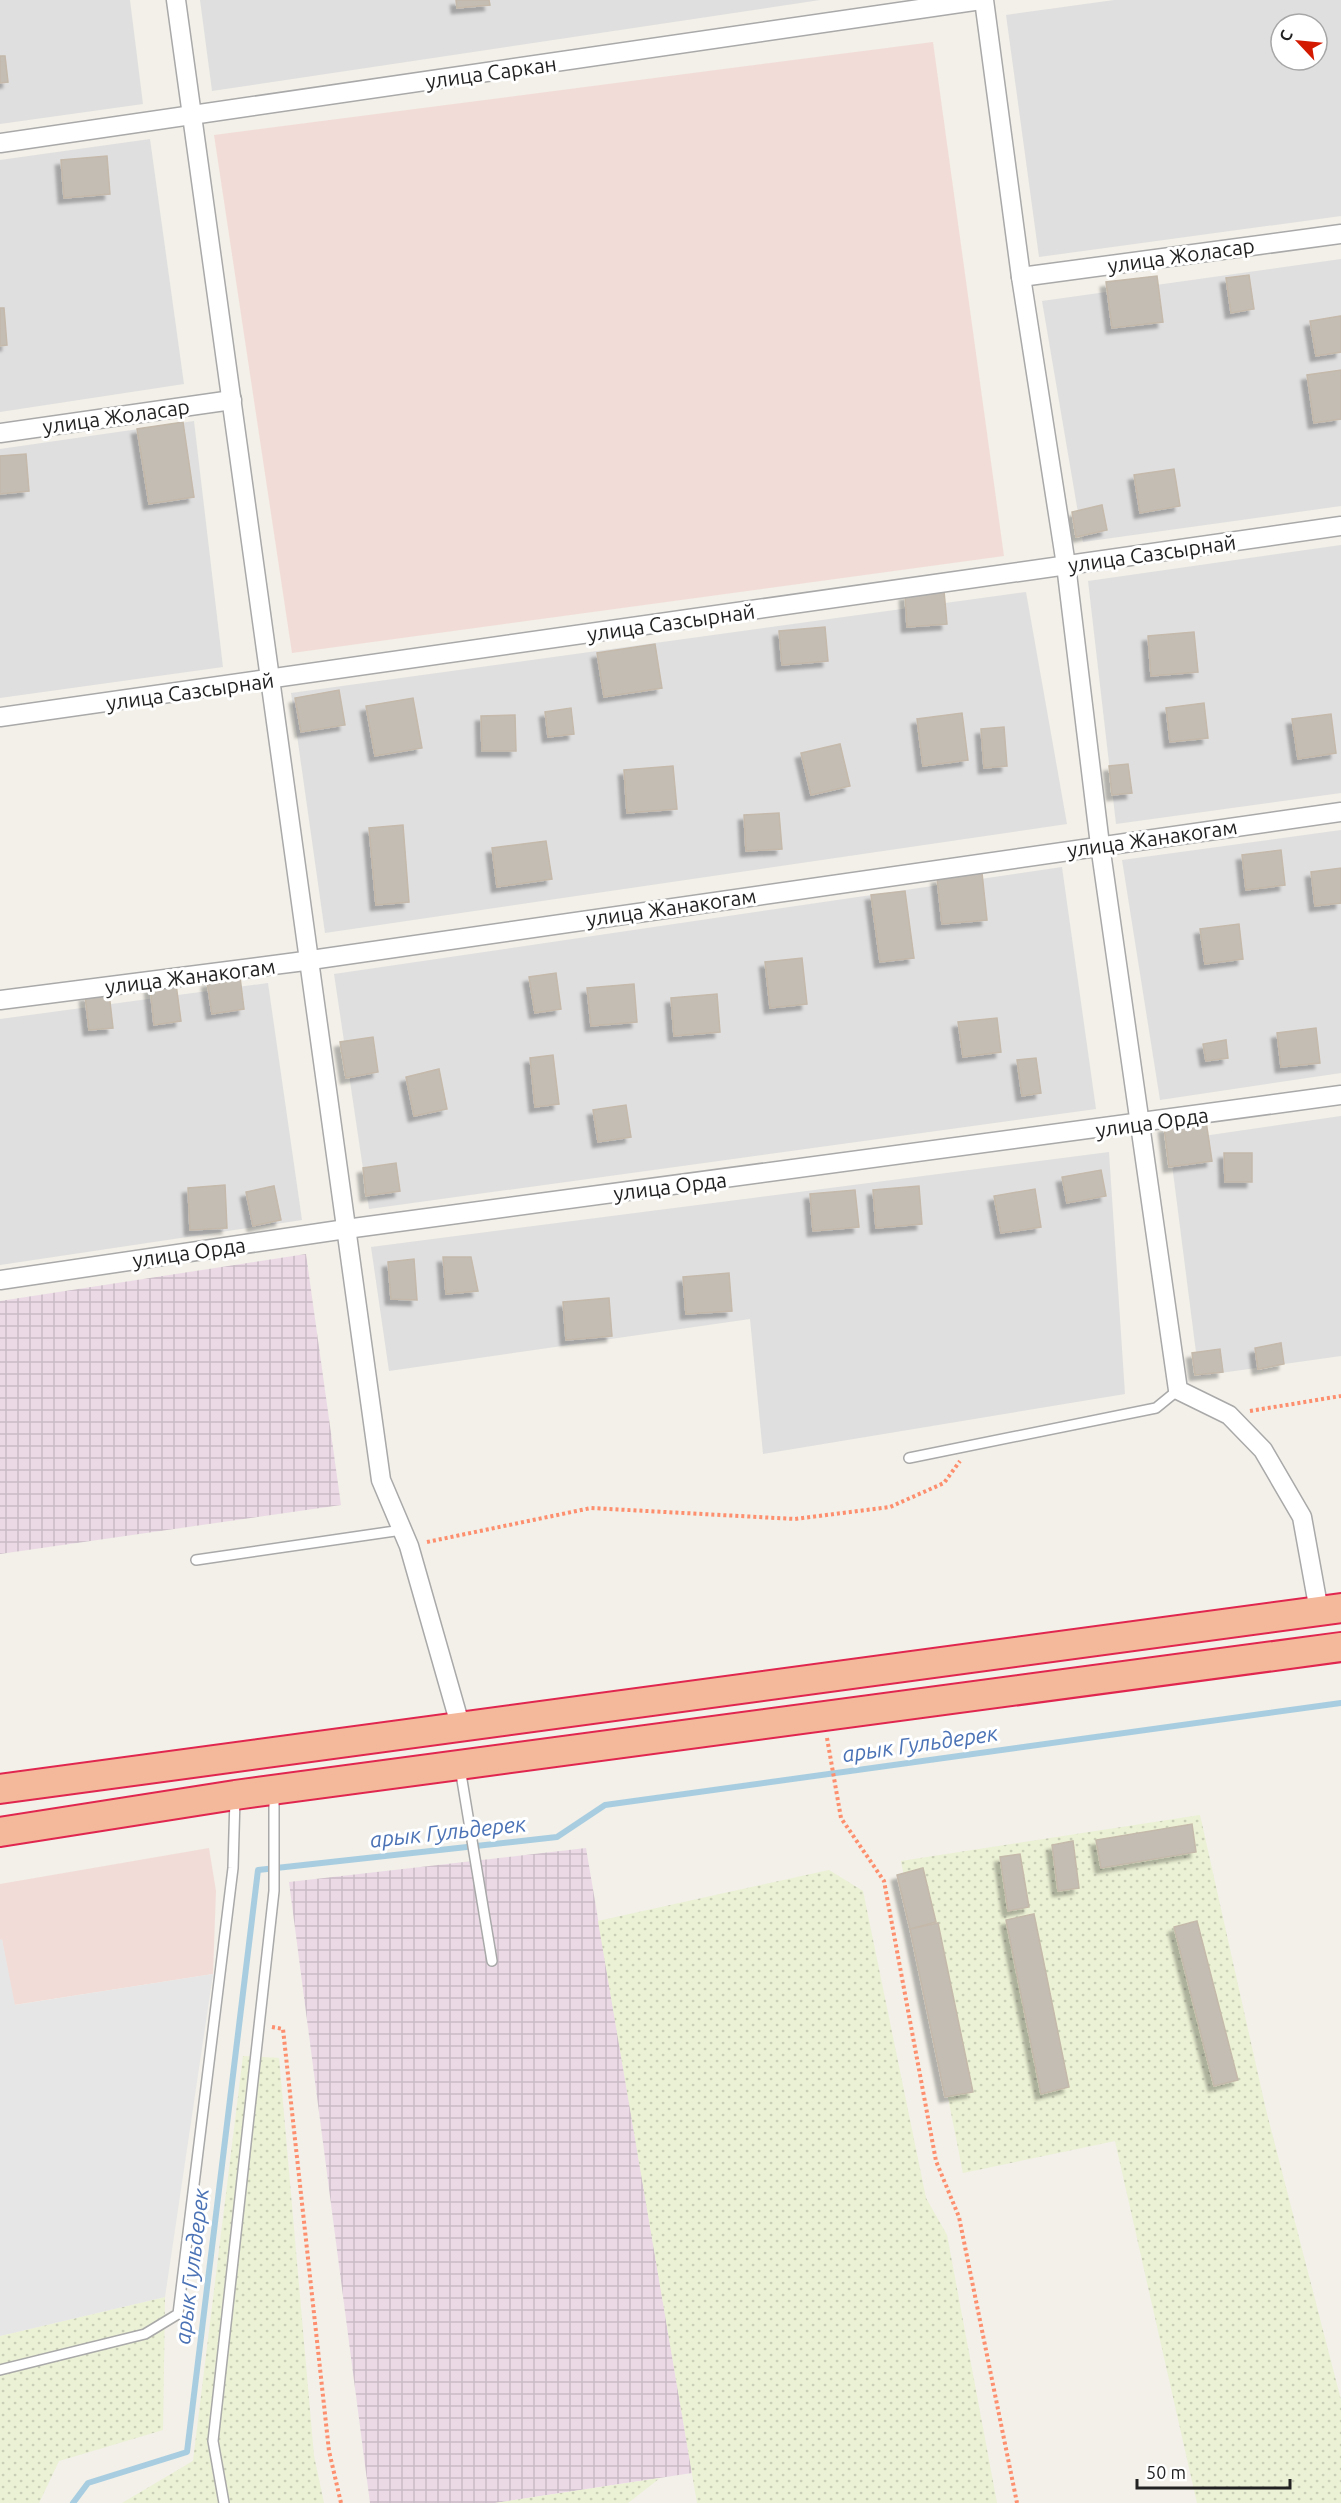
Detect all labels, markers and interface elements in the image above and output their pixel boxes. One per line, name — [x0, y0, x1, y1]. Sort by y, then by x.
north arrow — [1269, 12, 1329, 72]
text: С — [1275, 27, 1296, 44]
street label: улица Саркан — [424, 51, 558, 93]
street label: улица Жоласар — [1106, 233, 1256, 277]
street label: улица Жоласар — [41, 394, 191, 438]
street label: улица Сазсырнай — [1067, 529, 1237, 577]
street label: улица Сазсырнай — [586, 598, 756, 646]
street label: улица Сазсырнай — [105, 667, 275, 715]
street label: улица Жанакогам — [1065, 814, 1239, 862]
street label: улица Жанакогам — [584, 883, 758, 931]
street label: улица Жанакогам — [103, 954, 277, 998]
street label: улица Орда — [1094, 1102, 1210, 1142]
street label: улица Орда — [612, 1167, 728, 1205]
street label: улица Орда — [131, 1232, 247, 1272]
water label: арык Гульдерек — [841, 1720, 1000, 1766]
water label: арык Гульдерек — [369, 1810, 528, 1852]
water label: арык Гульдерек — [169, 2186, 213, 2345]
scale bar — [1137, 2452, 1290, 2490]
text: 50 m — [1146, 2462, 1186, 2482]

